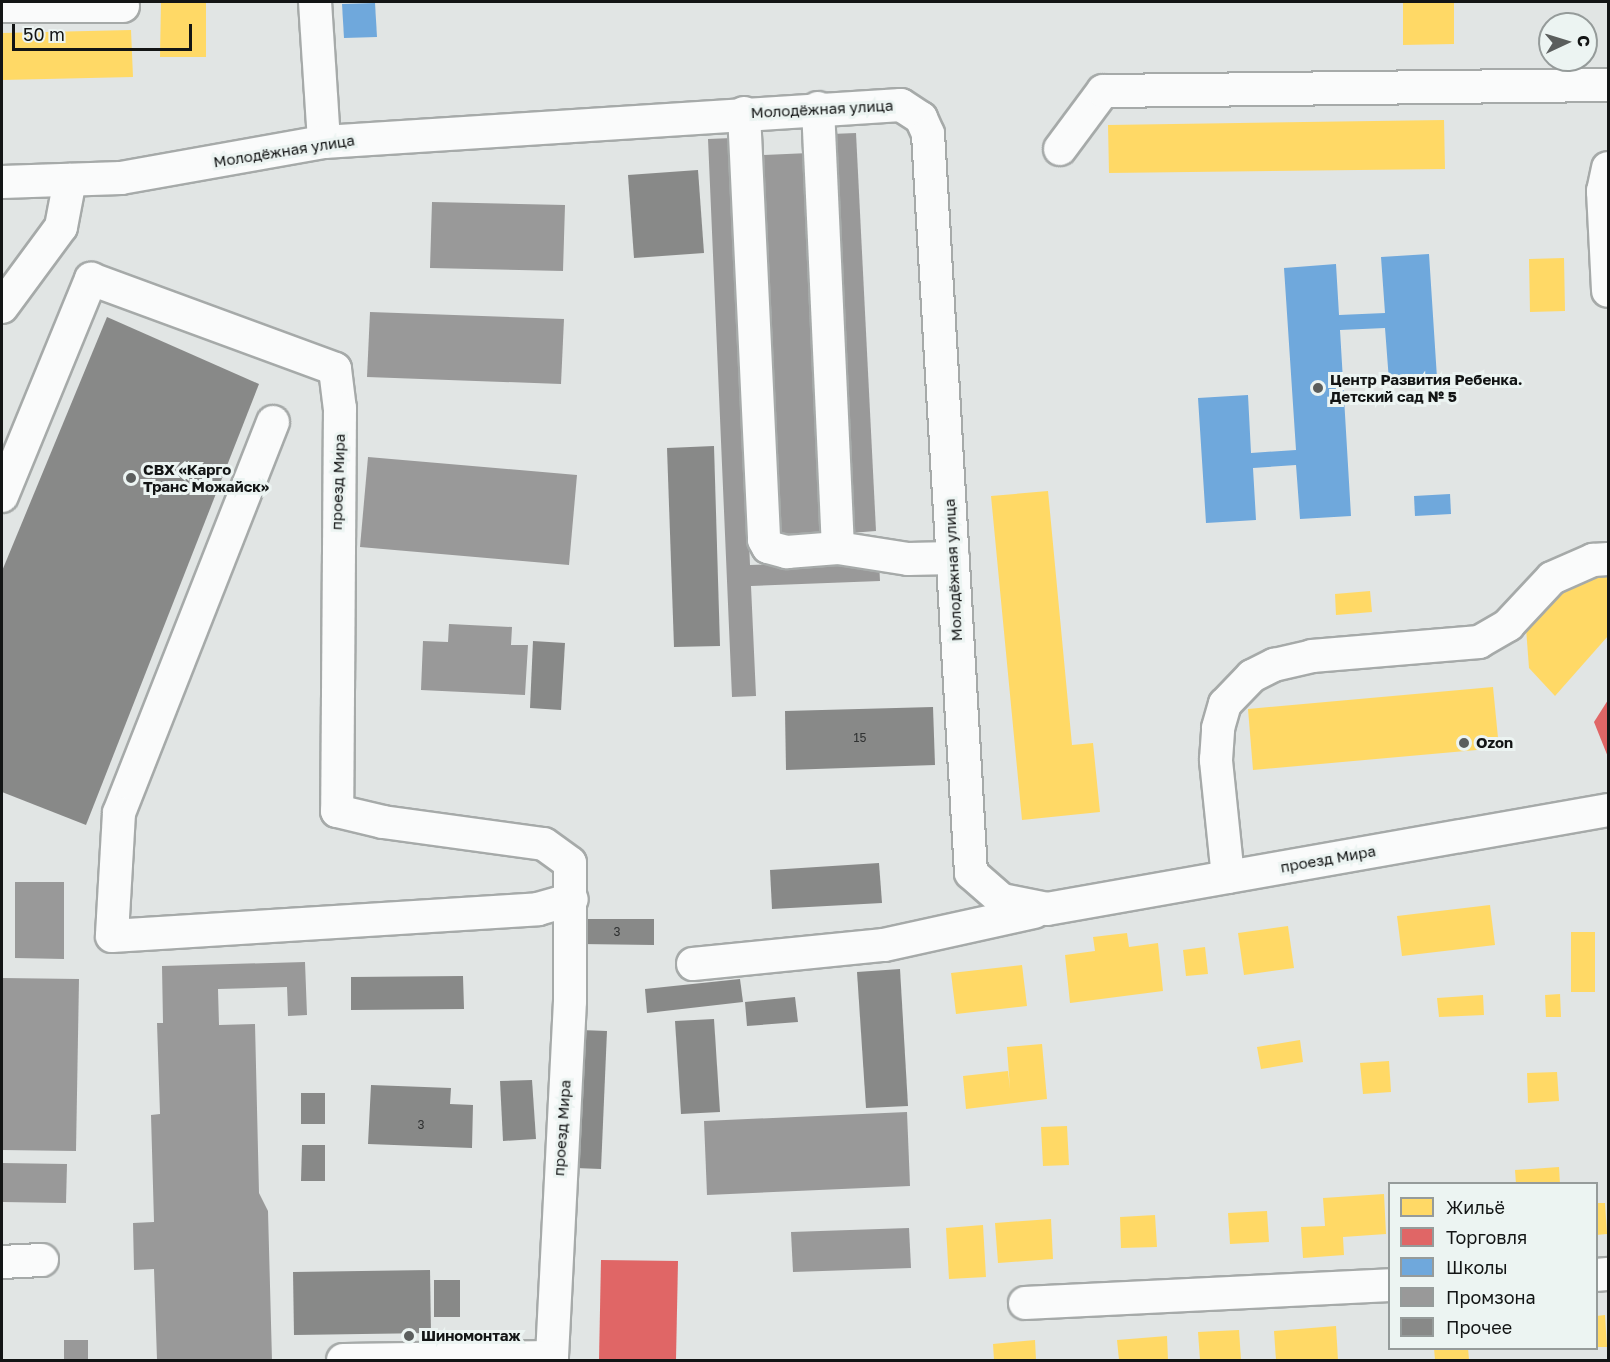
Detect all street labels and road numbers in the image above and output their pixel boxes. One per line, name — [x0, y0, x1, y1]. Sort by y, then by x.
street label: Молодёжная улица — [750, 96, 894, 122]
street label: Молодёжная улица — [212, 131, 356, 171]
street label: проезд Мира — [327, 434, 349, 530]
street label: Молодёжная улица — [940, 498, 966, 642]
street label: проезд Мира — [1279, 842, 1377, 876]
street label: проезд Мира — [550, 1079, 574, 1177]

